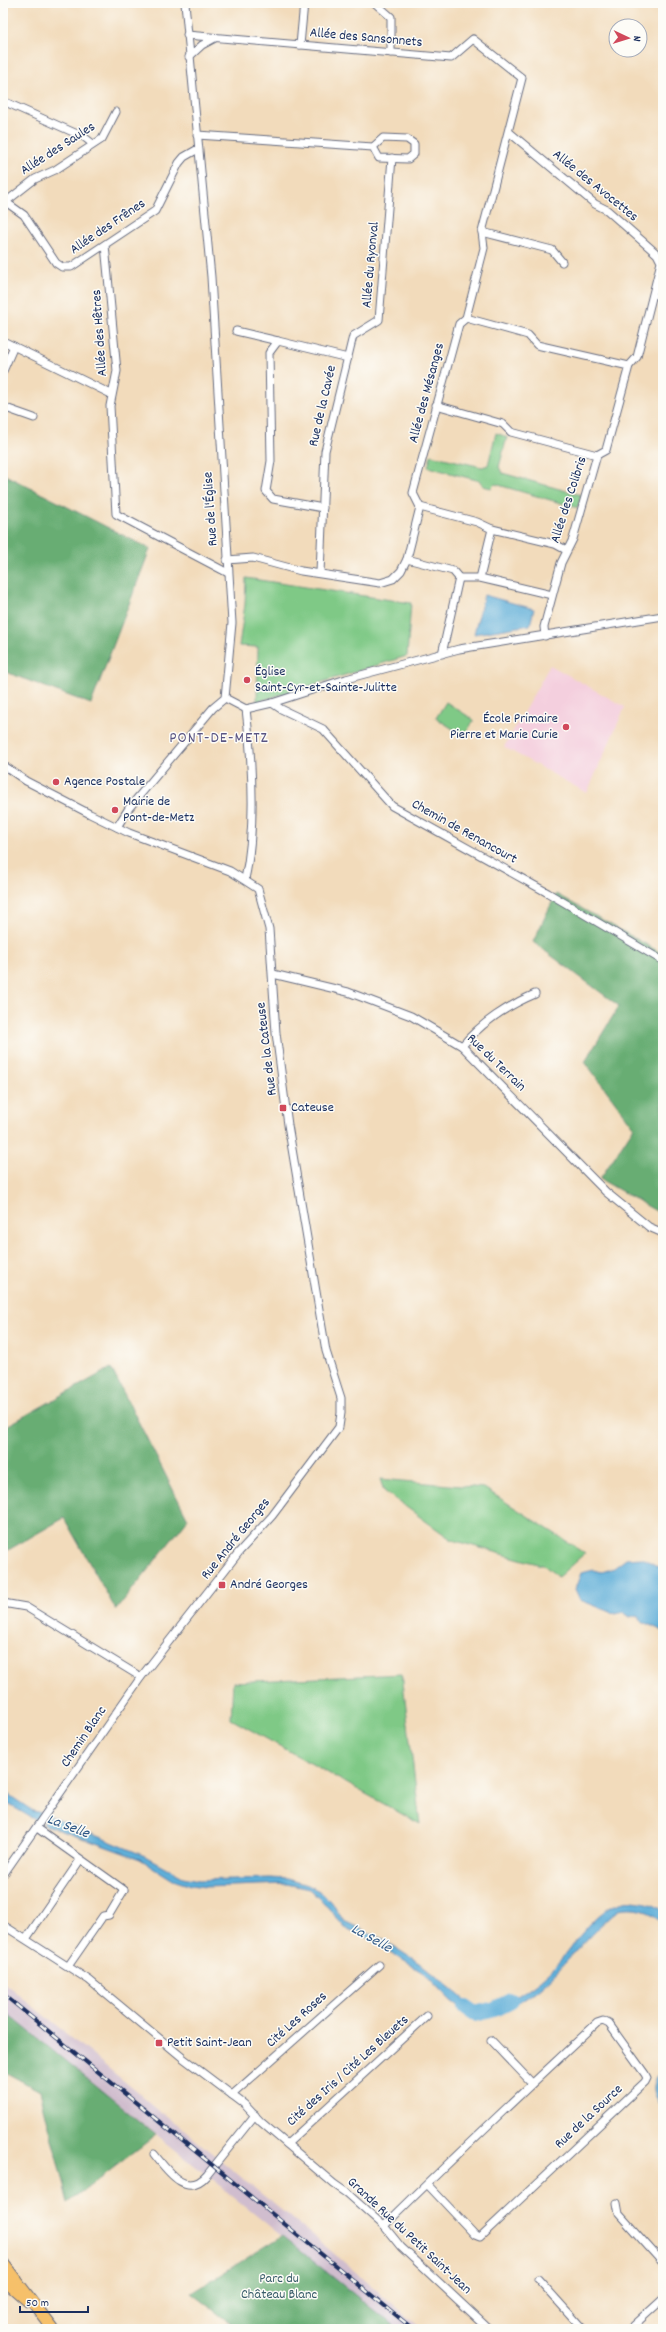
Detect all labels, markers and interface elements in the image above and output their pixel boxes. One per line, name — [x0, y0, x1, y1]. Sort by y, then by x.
north arrow — [608, 18, 648, 58]
street label: Allée des Sansonnets — [309, 23, 423, 53]
text: N — [628, 35, 644, 42]
street label: Allée des Saules — [17, 117, 99, 181]
street label: Allée des Avocettes — [548, 145, 642, 227]
street label: Allée des Frênes — [66, 194, 150, 260]
street label: Allée du Ryonval — [357, 220, 385, 309]
street label: Allée des Hêtres — [87, 289, 113, 377]
street label: Allée des Mésanges — [404, 341, 450, 445]
street label: Rue de la Cavée — [304, 363, 342, 449]
street label: Allée des Colibris — [546, 454, 592, 546]
street label: Rue de l'Église — [198, 471, 224, 547]
place label: Église Saint-Cyr-et-Sainte-Julitte — [255, 662, 397, 698]
marker: Église Saint-Cyr-et-Sainte-Julitte — [242, 675, 252, 685]
place label: École Primaire Pierre et Marie Curie — [450, 709, 558, 745]
marker: École Primaire Pierre et Marie Curie — [561, 722, 571, 732]
district label: PONT-DE-METZ — [169, 727, 269, 750]
place label: Agence Postale — [64, 772, 145, 792]
marker: Agence Postale — [51, 777, 61, 787]
place label: Mairie de Pont-de-Metz — [123, 792, 195, 828]
street label: Chemin de Renancourt — [408, 795, 520, 869]
marker: Mairie de Pont-de-Metz — [110, 805, 120, 815]
street label: Rue de la Cateuse — [251, 1001, 283, 1097]
street label: Rue du Terrain — [462, 1029, 530, 1097]
place label: Cateuse — [291, 1098, 334, 1118]
marker: Cateuse — [278, 1103, 288, 1113]
street label: Rue André Georges — [197, 1494, 275, 1584]
place label: André Georges — [230, 1575, 308, 1595]
marker: André Georges — [217, 1580, 227, 1590]
street label: Chemin Blanc — [56, 1702, 112, 1772]
water label: La Selle — [44, 1809, 94, 1846]
water label: La Selle — [347, 1919, 397, 1960]
street label: Cité Les Roses — [262, 1987, 332, 2053]
street label: Cité des Iris / Cité Les Bleuets — [282, 2011, 414, 2131]
place label: Petit Saint-Jean — [167, 2033, 252, 2053]
marker: Petit Saint-Jean — [154, 2038, 164, 2048]
street label: Rue de la Source — [550, 2080, 628, 2154]
street label: Grande Rue du Petit Saint-Jean — [342, 2173, 476, 2299]
park label: Parc du Château Blanc — [241, 2269, 317, 2305]
scale bar — [20, 2288, 88, 2314]
text: 50 m — [26, 2295, 49, 2312]

